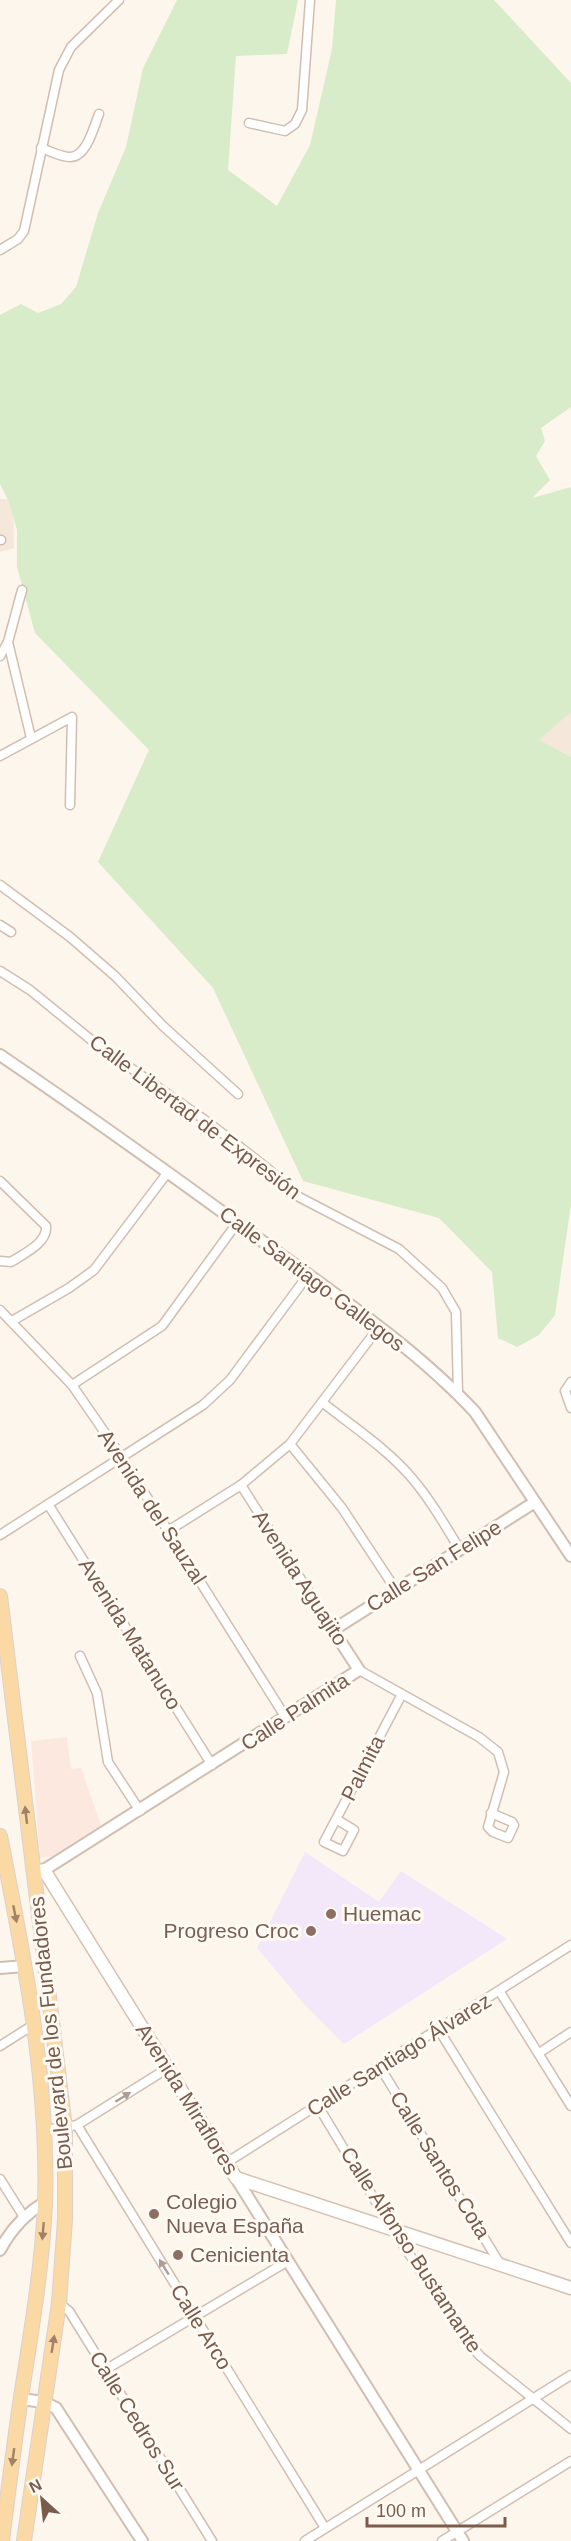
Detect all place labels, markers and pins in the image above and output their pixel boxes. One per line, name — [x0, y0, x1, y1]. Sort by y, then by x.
place label: Huemac — [343, 1902, 421, 1925]
marker: Huemac — [324, 1907, 338, 1921]
place label: Progreso Croc — [164, 1919, 299, 1942]
marker: Progreso Croc — [304, 1924, 318, 1938]
place label: Colegio Nueva España — [166, 2190, 304, 2237]
marker: Colegio Nueva España — [147, 2207, 161, 2221]
place label: Cenicienta — [190, 2243, 290, 2266]
marker: Cenicienta — [171, 2248, 185, 2262]

